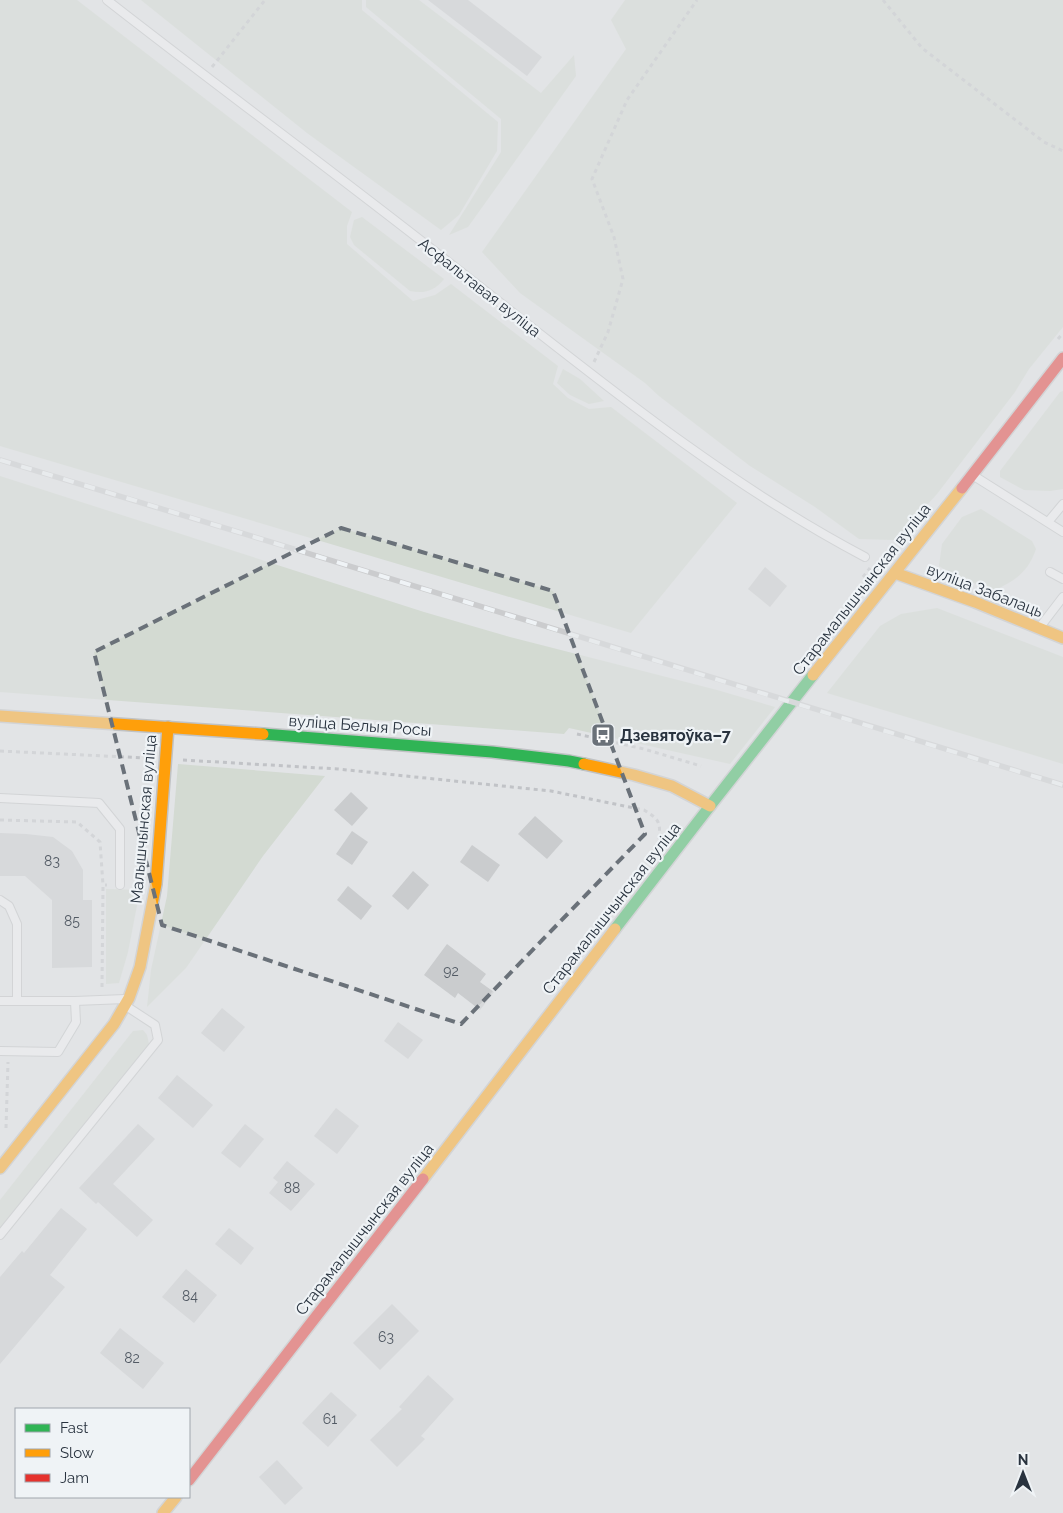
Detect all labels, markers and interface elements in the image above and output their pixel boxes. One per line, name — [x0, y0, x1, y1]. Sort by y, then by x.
street label: Асфальтавая вуліца — [415, 234, 545, 341]
street label: Старамалышчынская вуліца — [788, 500, 934, 679]
street label: вуліца Забалаць — [924, 560, 1046, 621]
street label: вуліца Белыя Росы — [288, 711, 432, 740]
bus stop icon: Дзевятоўка–7 — [590, 722, 616, 748]
place label: Дзевятоўка–7 — [620, 726, 731, 745]
street label: Малышчынская вуліца — [127, 734, 160, 904]
street label: Старамалышчынская вуліца — [538, 819, 684, 998]
house number: 83 — [44, 853, 60, 869]
house number: 85 — [64, 913, 80, 929]
house number: 92 — [443, 963, 459, 979]
street label: Старамалышчынская вуліца — [291, 1140, 437, 1319]
house number: 88 — [284, 1180, 300, 1196]
house number: 84 — [182, 1288, 198, 1304]
house number: 63 — [378, 1329, 394, 1345]
house number: 82 — [124, 1350, 140, 1366]
legend — [15, 1408, 190, 1498]
house number: 61 — [323, 1411, 337, 1427]
text: Fast — [60, 1419, 88, 1437]
text: Slow — [60, 1444, 94, 1462]
north arrow — [998, 1448, 1048, 1498]
text: N — [1018, 1452, 1028, 1468]
text: Jam — [60, 1469, 89, 1487]

